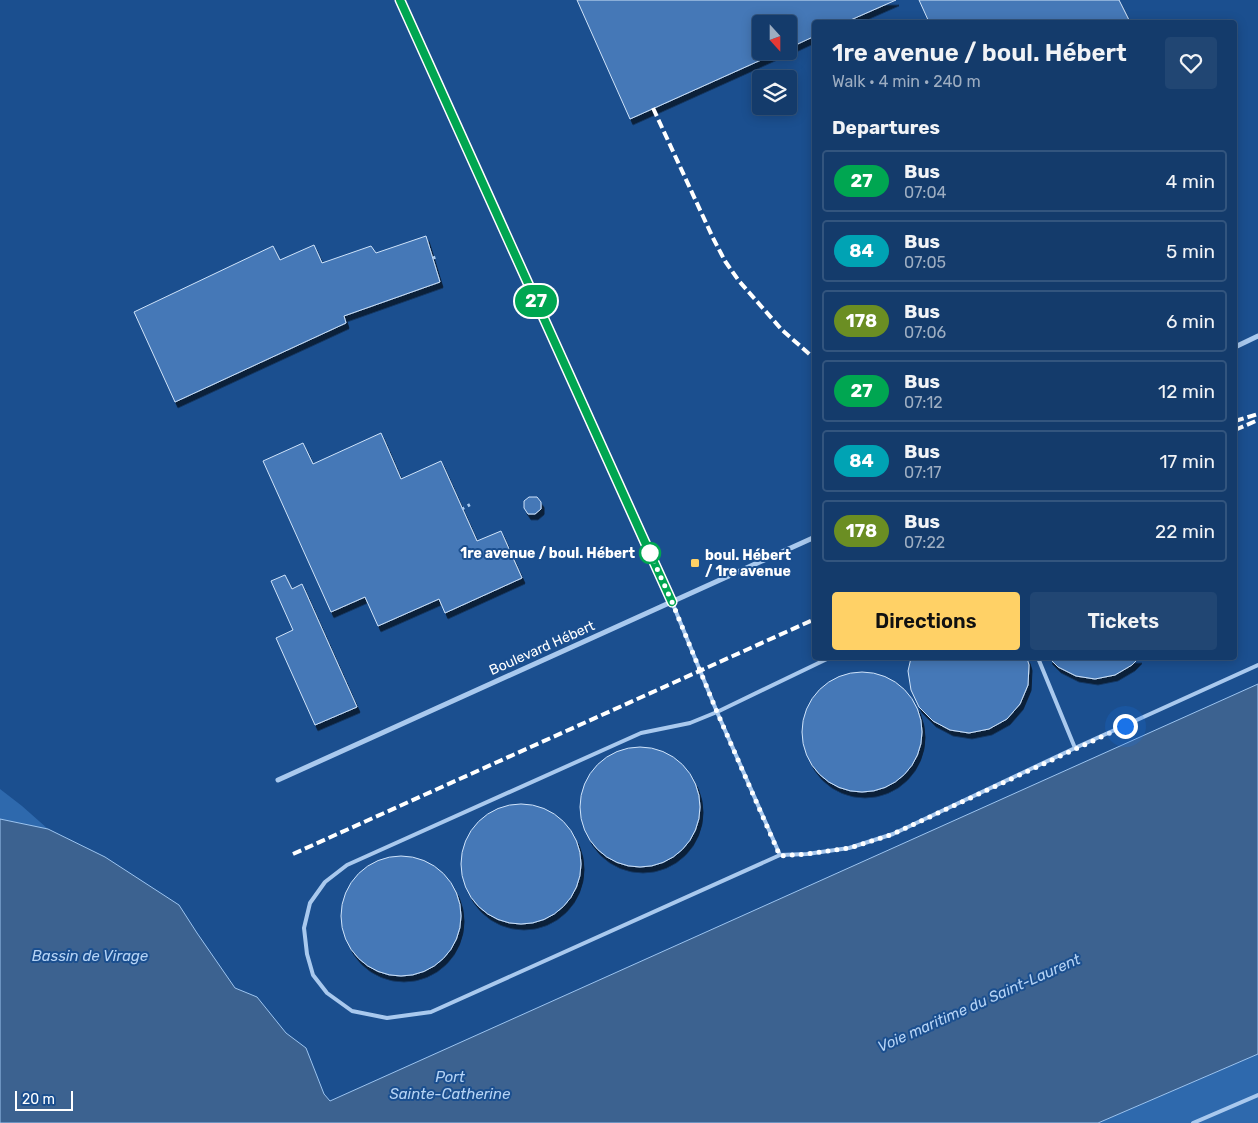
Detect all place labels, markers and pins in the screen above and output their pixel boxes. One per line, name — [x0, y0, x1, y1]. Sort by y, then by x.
marker: 1re avenue / boul. Hébert — [639, 542, 661, 564]
place label: 1re avenue / boul. Hébert — [460, 545, 635, 562]
place label: boul. Hébert / 1re avenue — [705, 547, 792, 580]
marker: boul. Hébert / 1re avenue — [689, 557, 701, 569]

